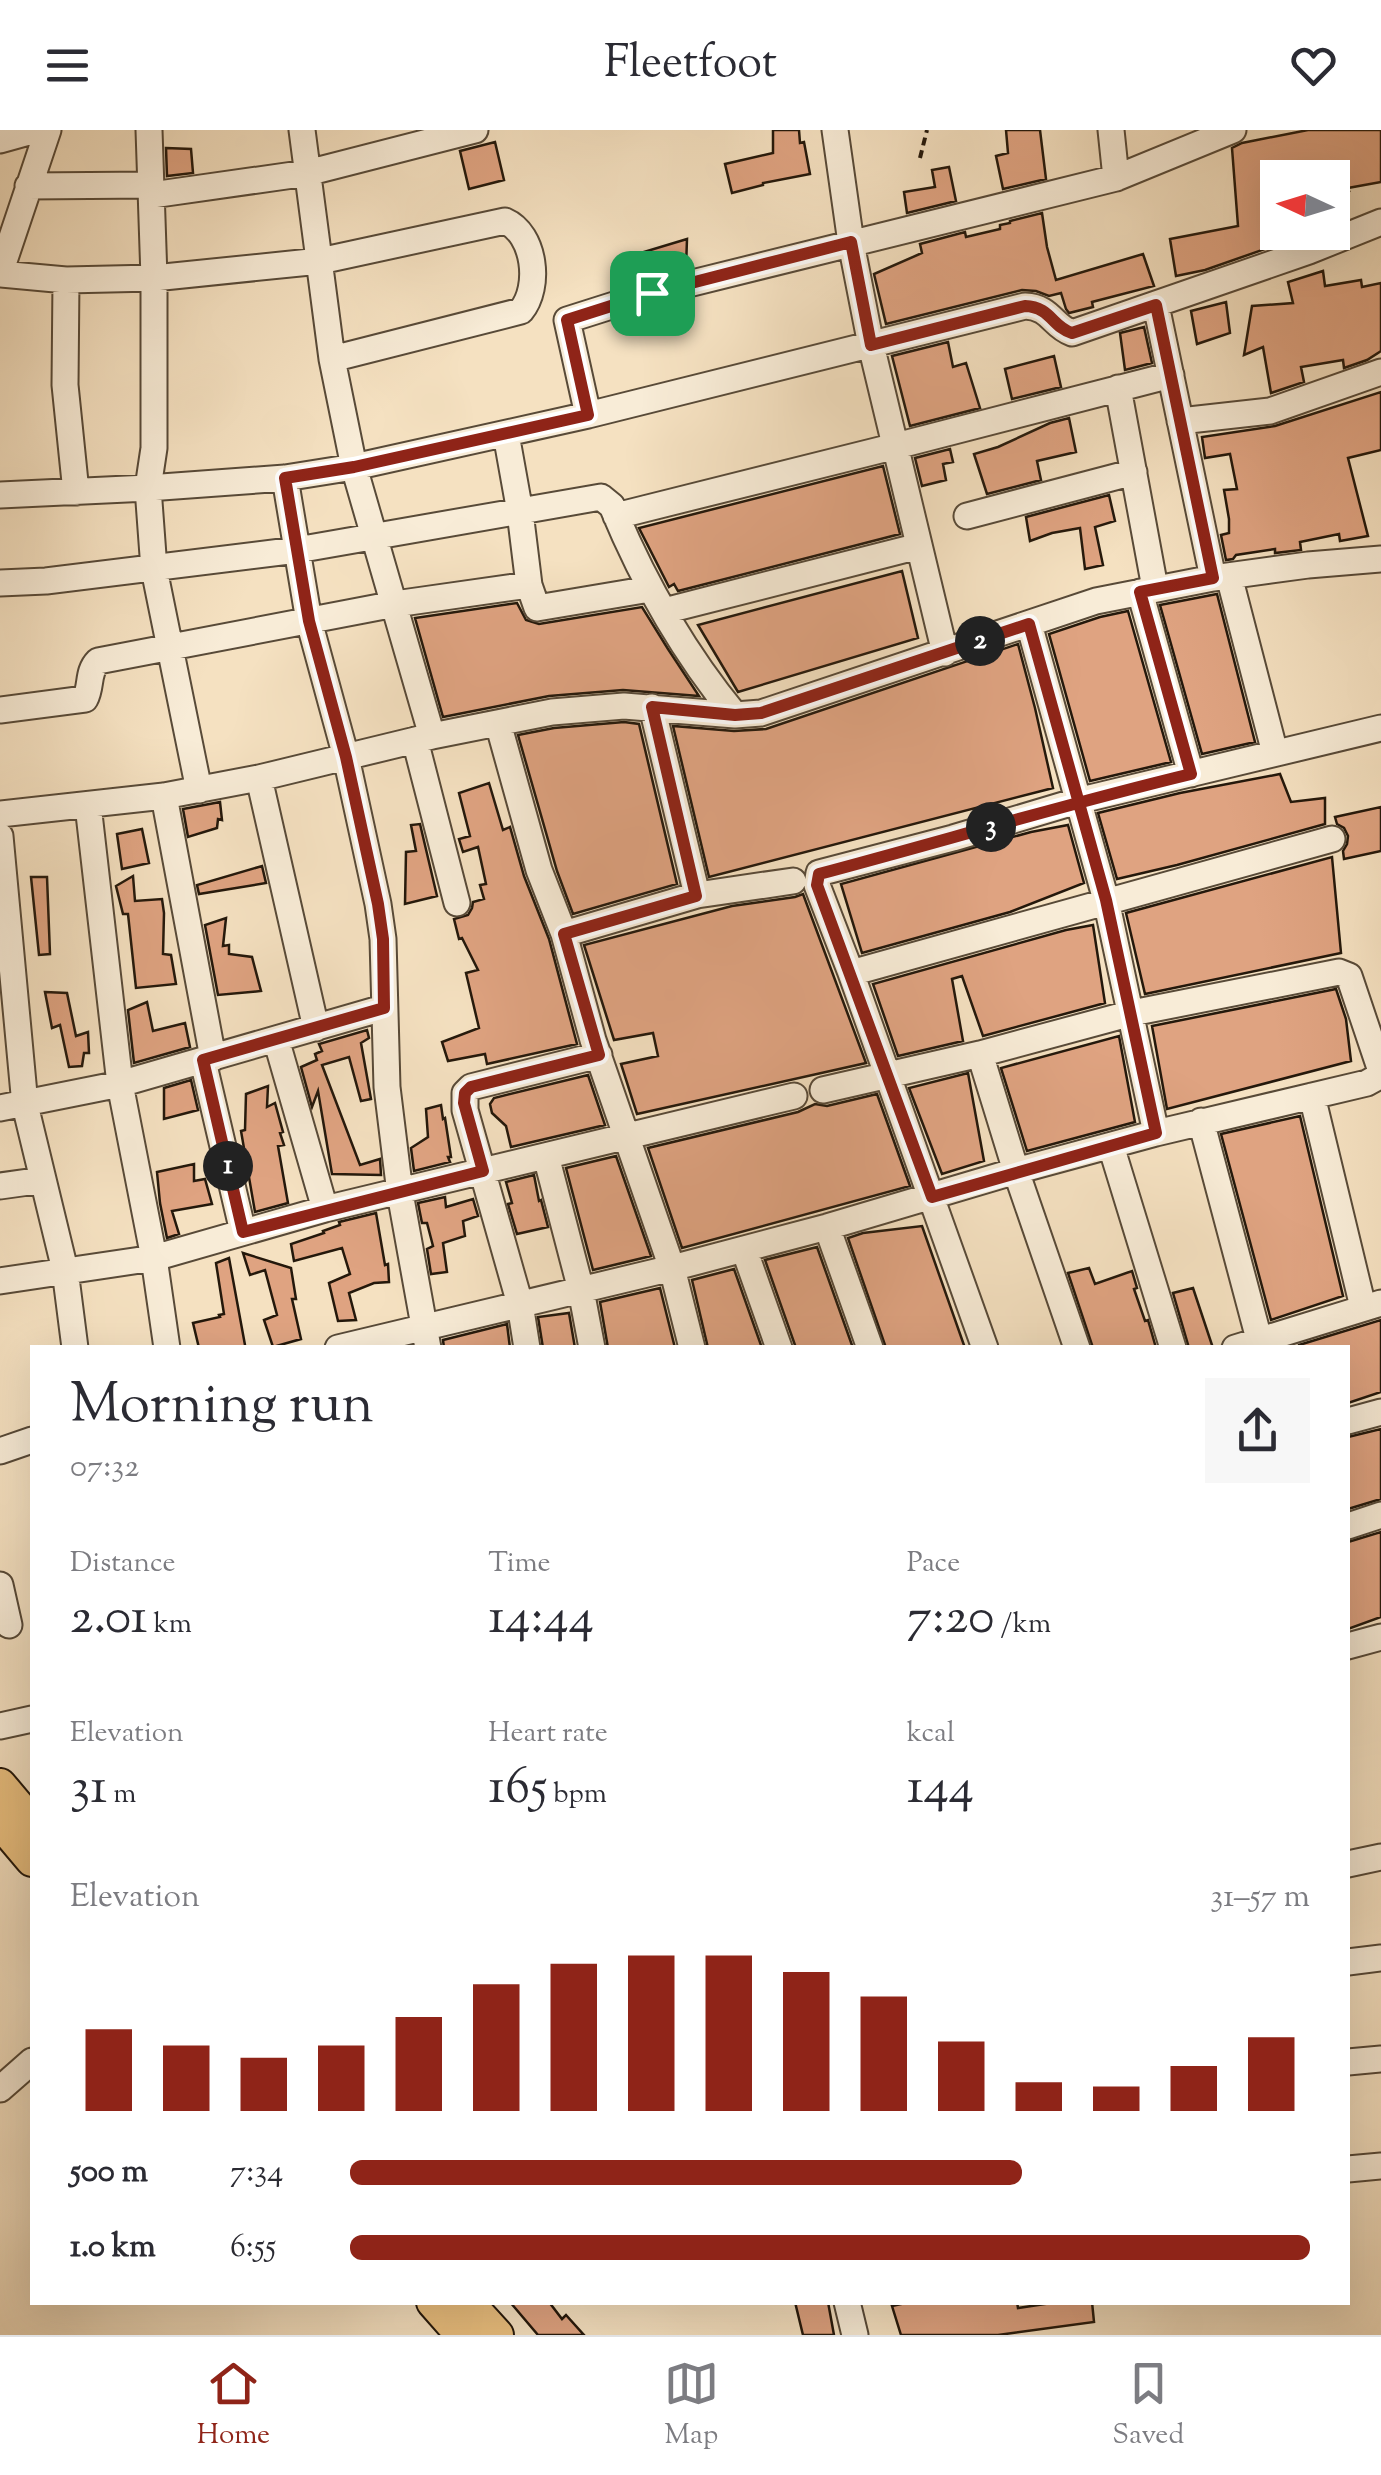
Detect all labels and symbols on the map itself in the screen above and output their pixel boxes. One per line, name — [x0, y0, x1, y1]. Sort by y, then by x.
north arrow — [1260, 160, 1350, 250]
pin — [610, 251, 695, 336]
pin: 2 — [955, 616, 1005, 666]
pin: 3 — [966, 802, 1016, 852]
pin: 1 — [203, 1141, 253, 1191]

